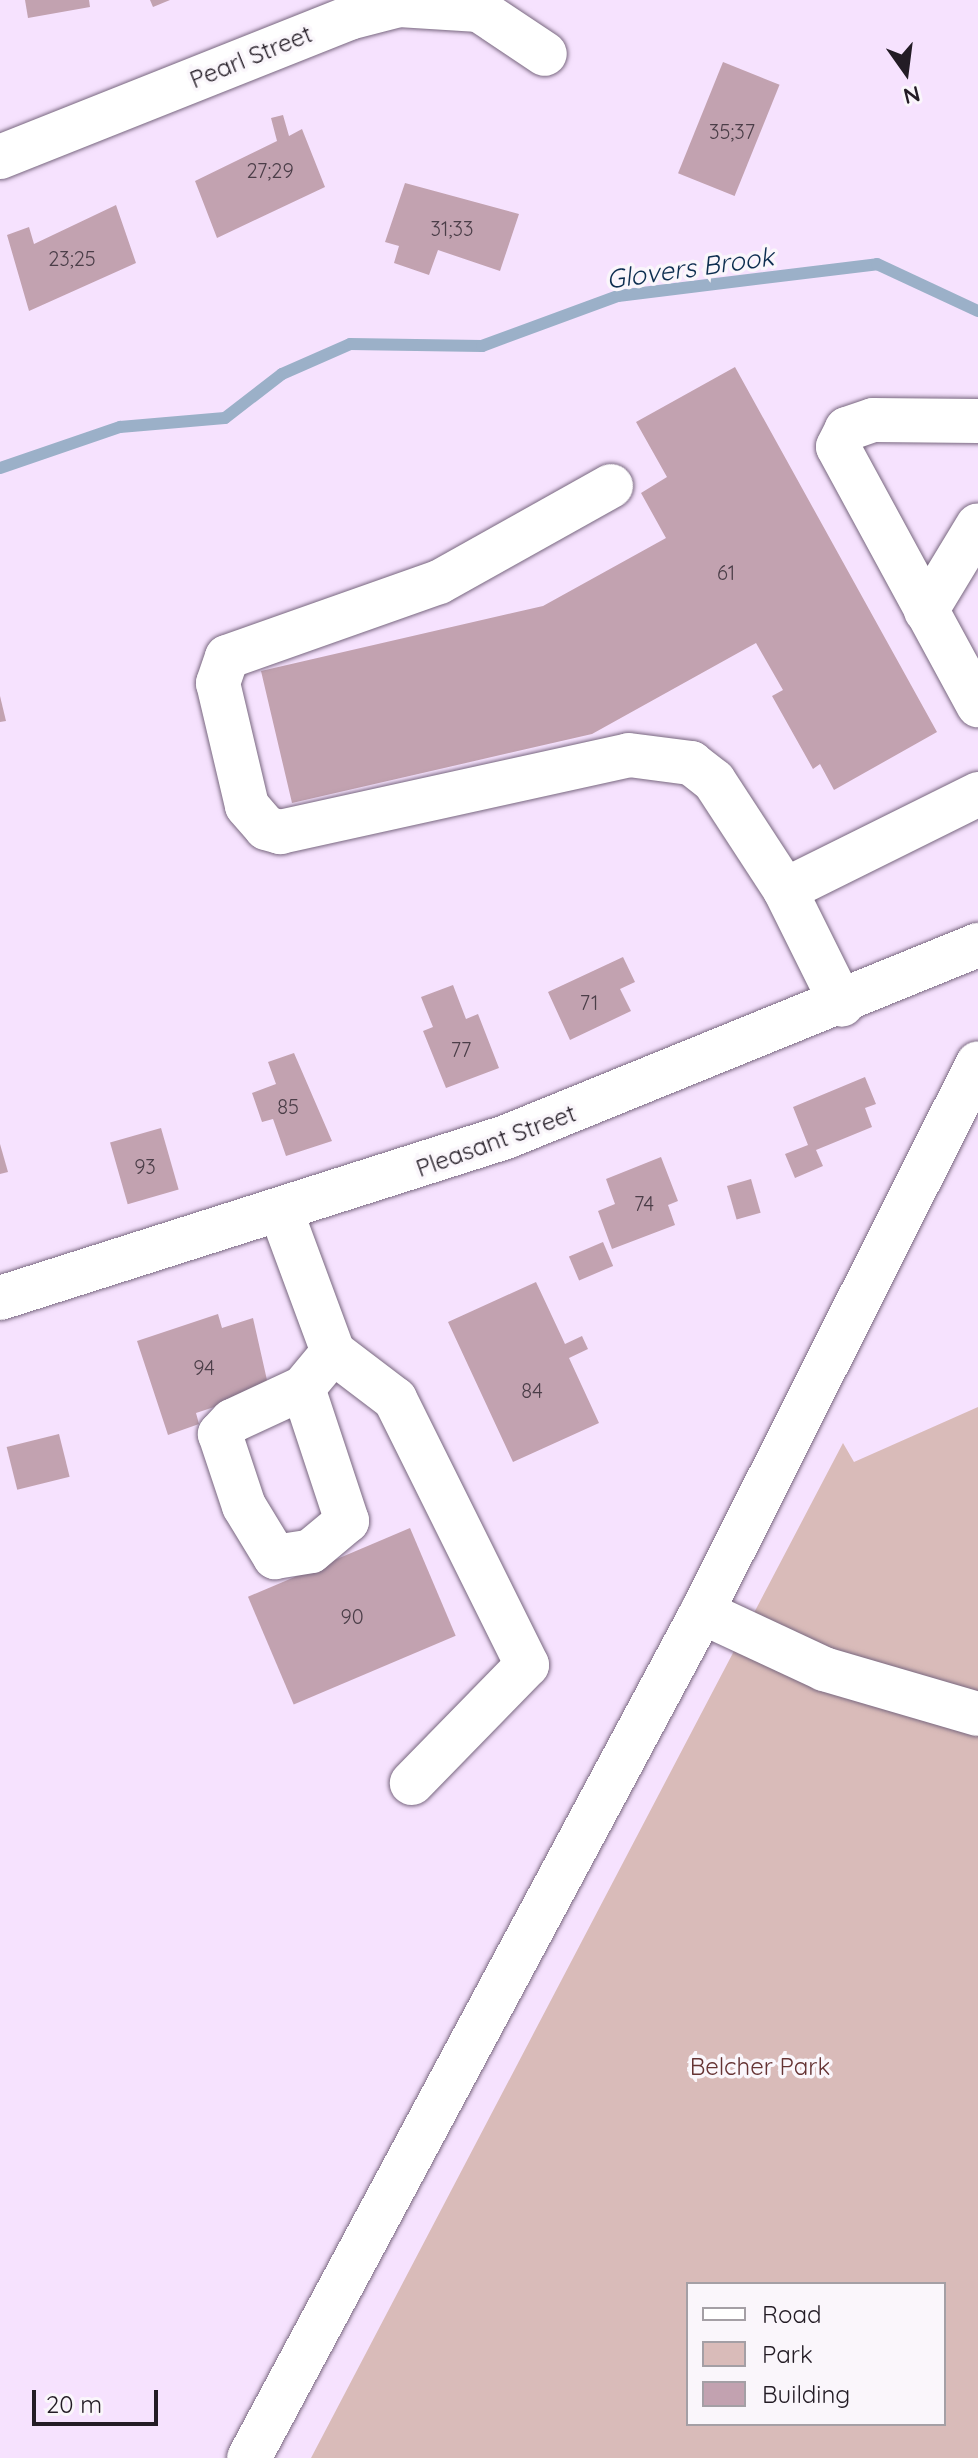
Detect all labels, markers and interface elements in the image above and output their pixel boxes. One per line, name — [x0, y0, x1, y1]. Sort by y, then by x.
street label: Pearl Street — [186, 19, 316, 95]
north arrow — [866, 32, 946, 112]
text: N — [901, 80, 923, 111]
house number: 35;37 — [709, 119, 755, 143]
house number: 27;29 — [246, 158, 294, 182]
house number: 31;33 — [431, 216, 473, 240]
water label: Glovers Brook — [604, 241, 776, 295]
house number: 23;25 — [48, 246, 96, 270]
house number: 61 — [717, 560, 735, 584]
house number: 71 — [580, 990, 598, 1014]
house number: 77 — [451, 1037, 471, 1061]
house number: 85 — [277, 1094, 299, 1118]
street label: Pleasant Street — [412, 1099, 580, 1183]
house number: 93 — [134, 1154, 156, 1178]
house number: 74 — [634, 1191, 654, 1215]
house number: 94 — [193, 1355, 215, 1379]
house number: 84 — [521, 1378, 543, 1402]
house number: 90 — [340, 1604, 364, 1628]
park label: Belcher Park — [690, 2053, 830, 2081]
legend — [686, 2282, 946, 2426]
text: Road — [762, 2299, 822, 2329]
text: Park — [762, 2339, 813, 2369]
scale bar — [36, 2374, 162, 2424]
text: Building — [762, 2379, 850, 2409]
text: 20 m — [46, 2389, 102, 2419]

